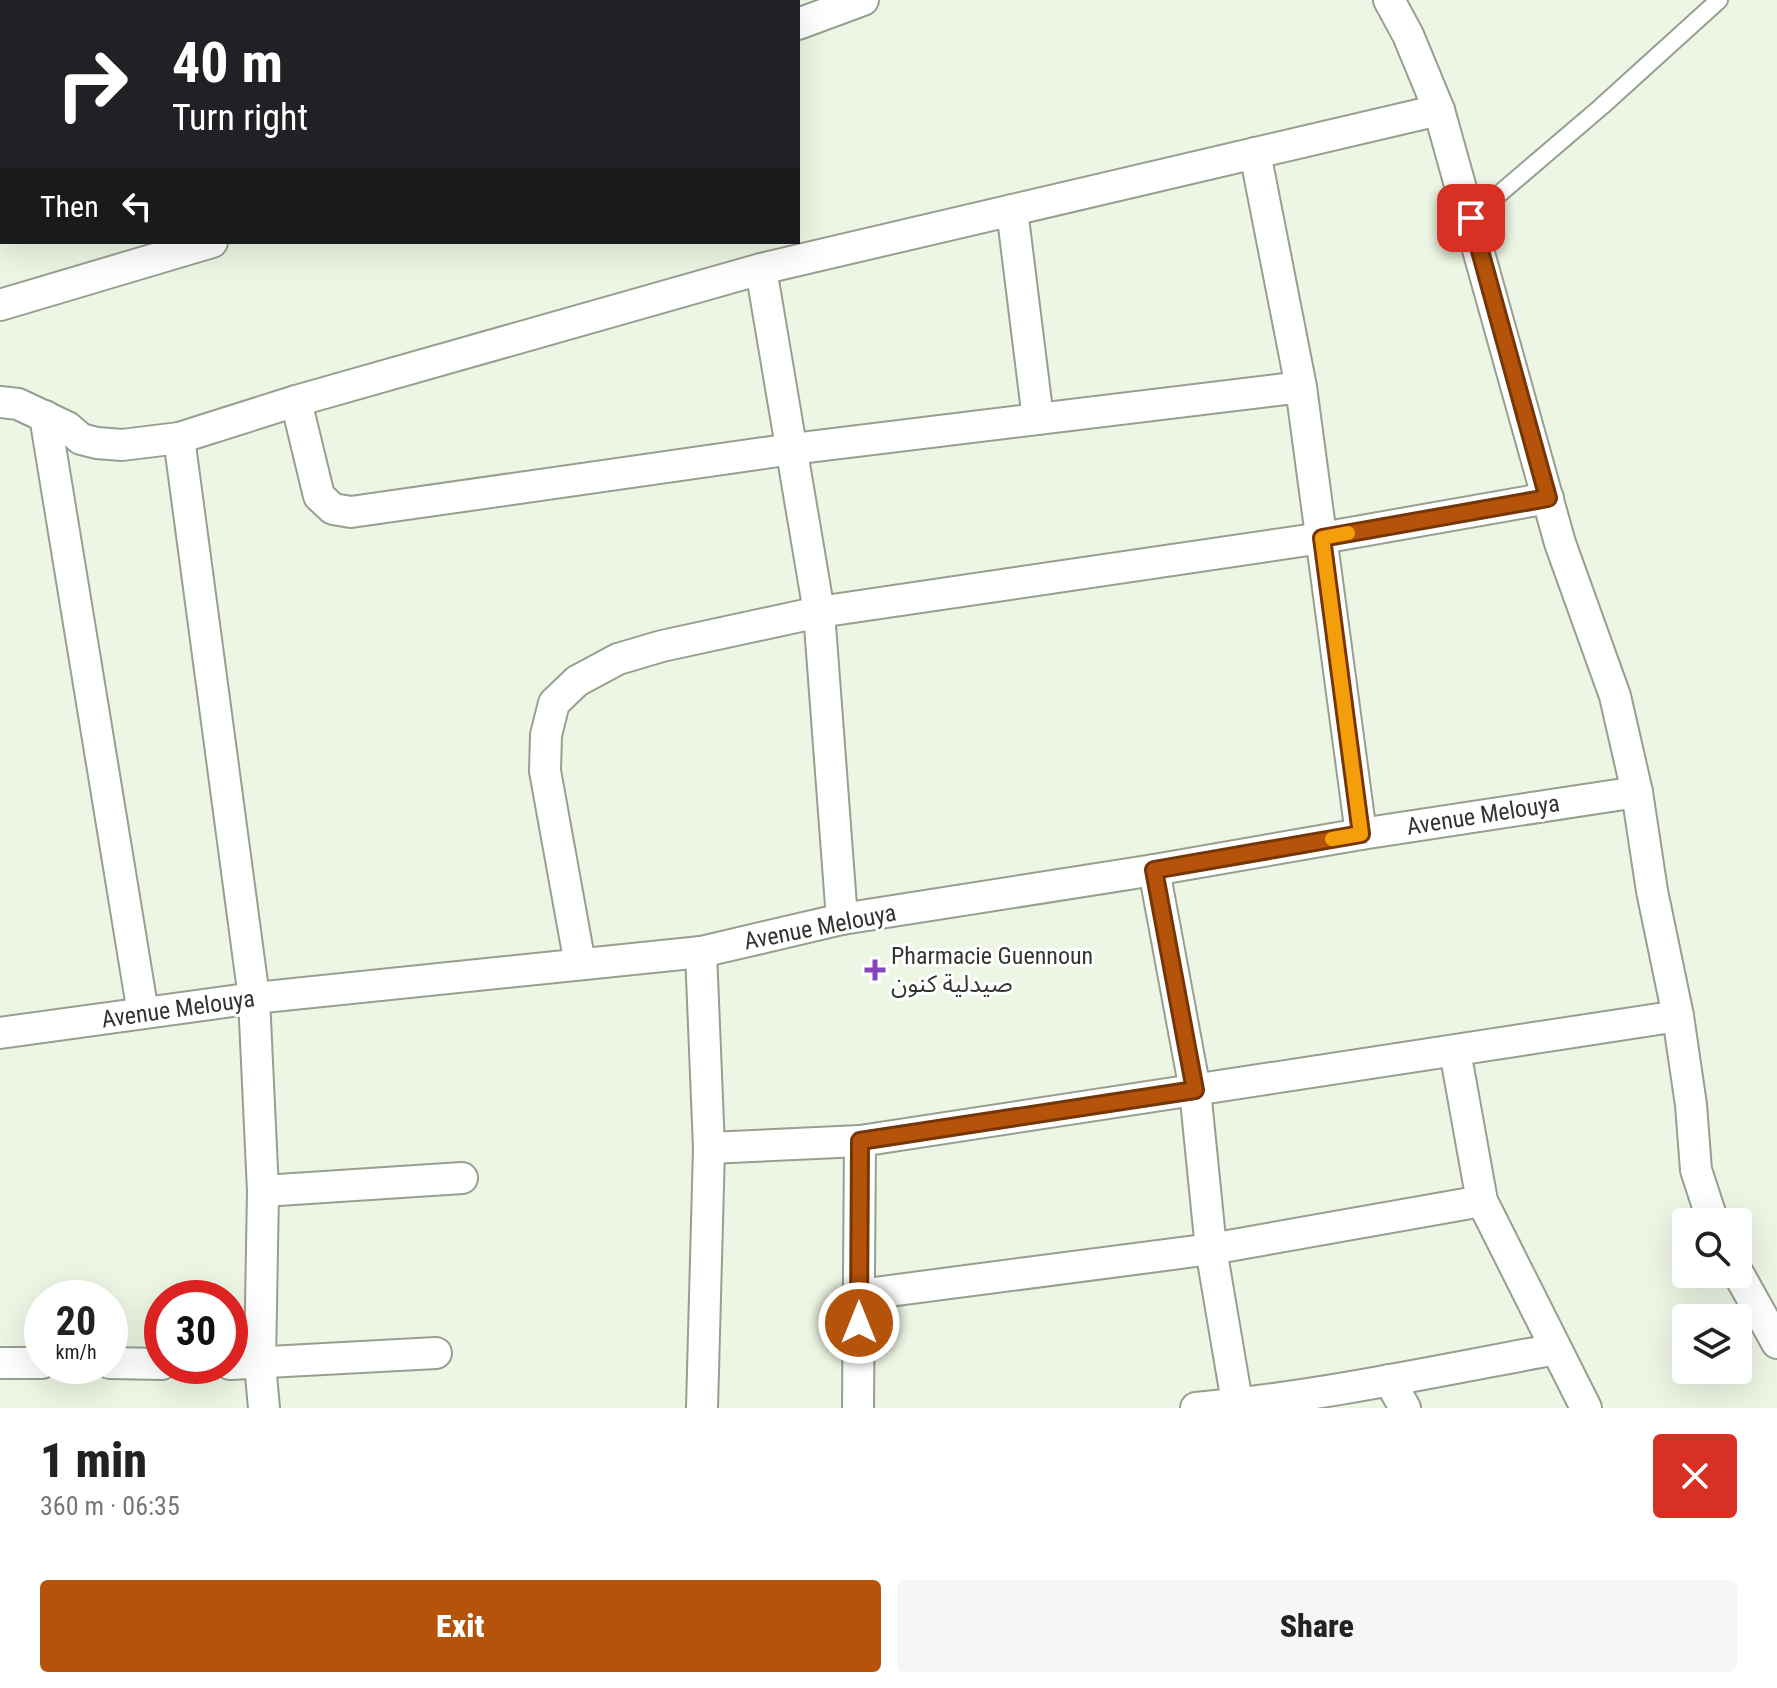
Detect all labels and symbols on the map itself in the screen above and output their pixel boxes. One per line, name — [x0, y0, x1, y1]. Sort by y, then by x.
pin — [1437, 184, 1505, 252]
street label: Avenue Melouya — [1405, 789, 1561, 841]
street label: Avenue Melouya — [742, 899, 898, 955]
place label: Pharmacie Guennoun صيدلية كنون — [891, 942, 1093, 998]
marker: Pharmacie Guennoun صيدلية كنون — [866, 961, 884, 979]
street label: Avenue Melouya — [100, 984, 256, 1034]
speed limit sign: 30 — [144, 1280, 248, 1384]
position arrow — [817, 1281, 901, 1365]

